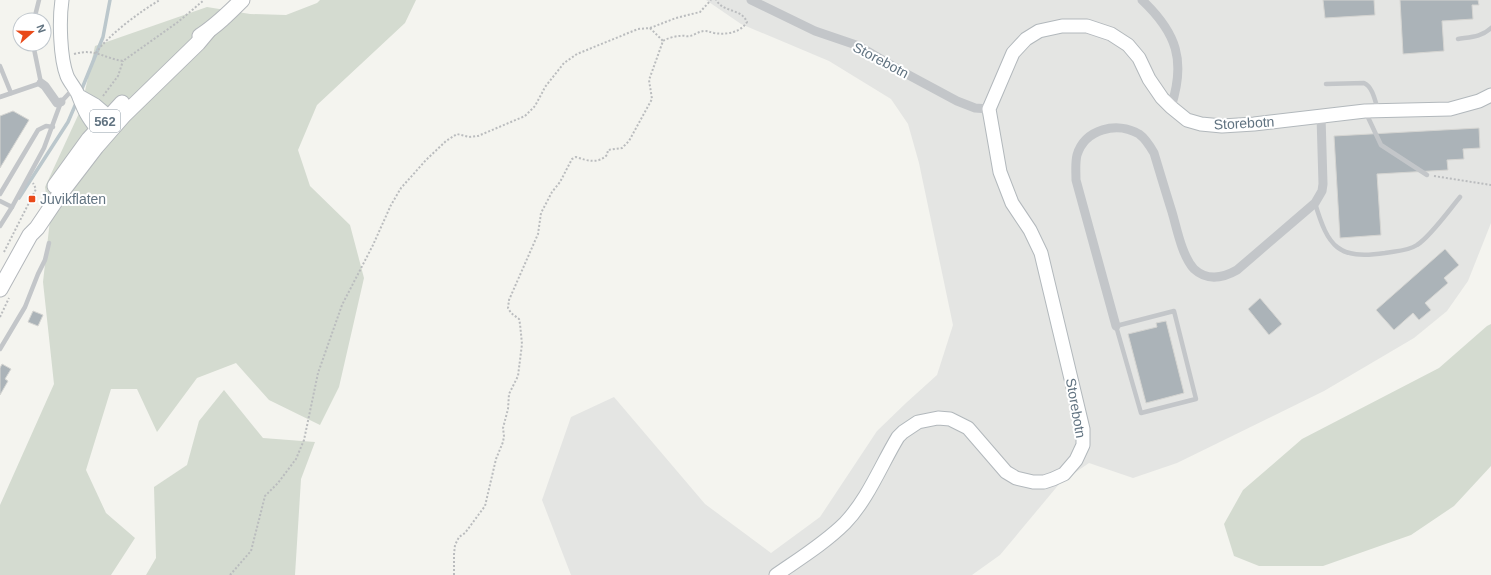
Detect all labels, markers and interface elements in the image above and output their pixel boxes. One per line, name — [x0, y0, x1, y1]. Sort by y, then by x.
north arrow — [12, 12, 52, 52]
text: N — [34, 23, 48, 34]
street label: Storebotn — [850, 39, 912, 81]
road number: 562 — [90, 110, 120, 132]
street label: Storebotn — [1213, 113, 1275, 133]
place label: Juvikflaten — [40, 191, 106, 207]
marker: Juvikflaten — [27, 194, 37, 204]
street label: Storebotn — [1063, 377, 1089, 439]

